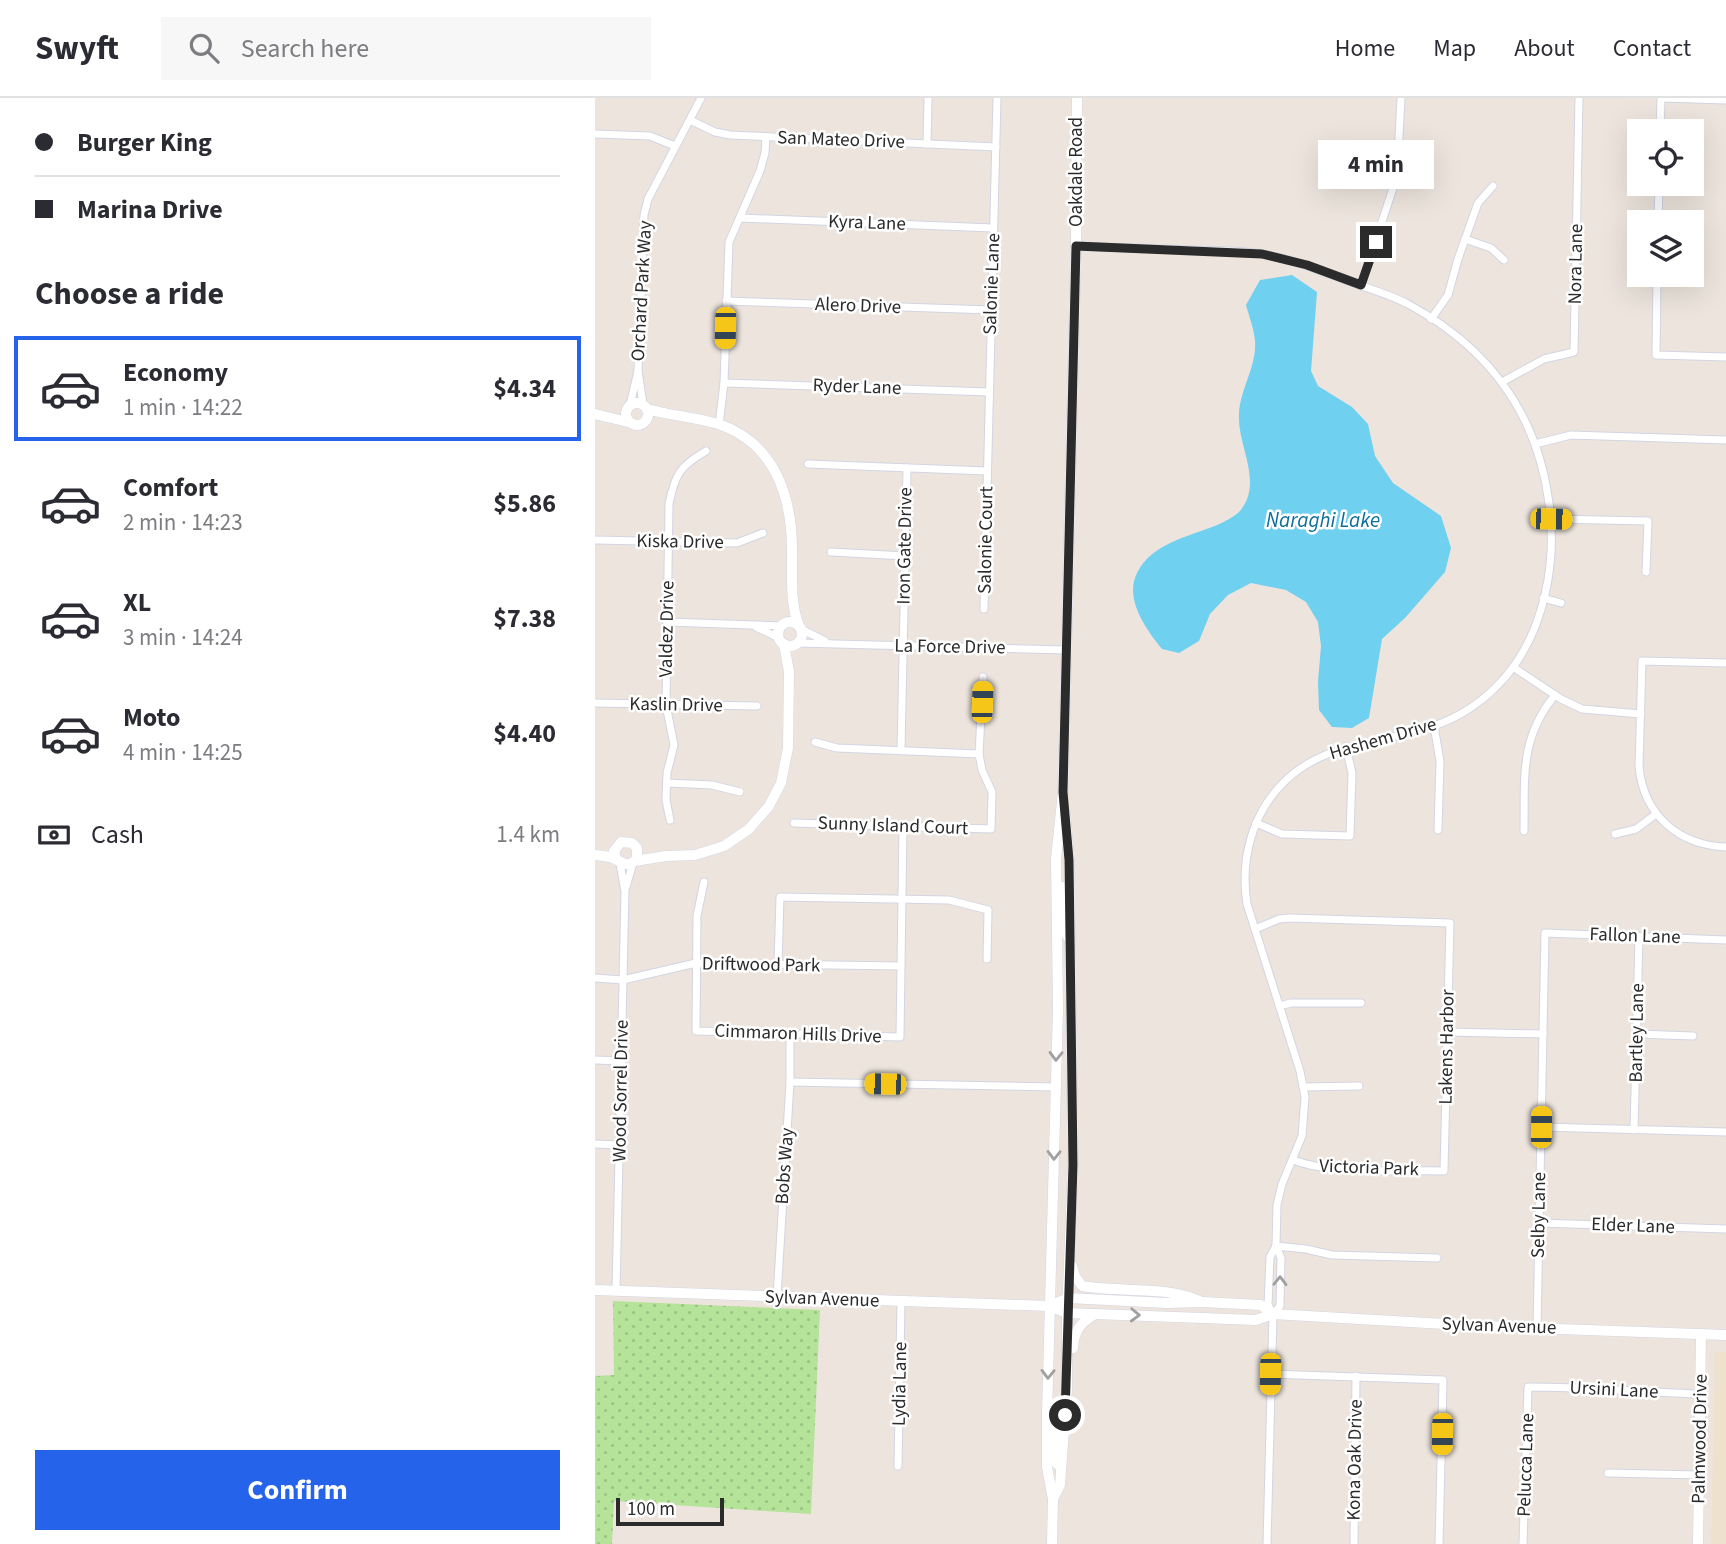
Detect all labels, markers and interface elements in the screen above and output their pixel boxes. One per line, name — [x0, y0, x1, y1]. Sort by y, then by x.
search box — [161, 17, 651, 80]
text: Swyft — [35, 25, 119, 72]
icon: search — [185, 29, 223, 67]
text: Search here — [241, 30, 369, 67]
text: Home — [1335, 31, 1395, 66]
text: Map — [1433, 31, 1476, 66]
text: About — [1514, 31, 1575, 66]
text: Contact — [1613, 31, 1691, 66]
street label: Oakdale Road — [1063, 117, 1090, 227]
map controls — [1627, 119, 1704, 287]
button: locate — [1627, 119, 1704, 196]
text: Burger King — [77, 124, 212, 161]
street label: San Mateo Drive — [777, 124, 905, 156]
callout: 4 min — [1318, 141, 1434, 190]
text: 4 min — [1348, 148, 1404, 181]
text: Marina Drive — [77, 191, 223, 228]
street label: Kyra Lane — [828, 208, 906, 238]
button: layers — [1627, 210, 1704, 287]
street label: Orchard Park Way — [625, 220, 659, 362]
street label: Nora Lane — [1562, 223, 1590, 305]
route end — [1360, 226, 1392, 258]
street label: Salonie Lane — [977, 233, 1007, 335]
text: Choose a ride — [35, 271, 224, 317]
street label: Alero Drive — [814, 291, 902, 321]
car — [715, 307, 736, 349]
text: Economy — [123, 354, 228, 391]
icon: car — [39, 357, 102, 420]
text: $4.34 — [493, 370, 556, 407]
street label: Ryder Lane — [812, 372, 902, 402]
text: 1 min · 14:22 — [123, 391, 243, 424]
text: Comfort — [123, 469, 218, 506]
icon: car — [39, 472, 102, 535]
text: $5.86 — [493, 485, 556, 522]
street label: Salonie Court — [972, 485, 1000, 594]
street label: Iron Gate Drive — [890, 487, 920, 605]
water label: Naraghi Lake — [1266, 505, 1380, 535]
text: 2 min · 14:23 — [123, 506, 243, 539]
car — [1530, 508, 1573, 530]
street label: Kiska Drive — [636, 528, 724, 556]
street label: Valdez Drive — [653, 580, 681, 678]
text: XL — [123, 584, 151, 621]
icon: car — [39, 587, 102, 650]
text: $7.38 — [493, 600, 556, 637]
text: 3 min · 14:24 — [123, 621, 243, 654]
street label: La Force Drive — [894, 633, 1006, 661]
car — [971, 681, 994, 723]
street label: Kaslin Drive — [629, 691, 723, 719]
text: Moto — [123, 699, 180, 736]
icon: car — [39, 702, 102, 765]
street label: Hashem Drive — [1326, 711, 1440, 767]
text: $4.40 — [493, 715, 556, 752]
text: 4 min · 14:25 — [123, 736, 243, 769]
street label: Sunny Island Court — [817, 810, 969, 842]
icon: cash — [35, 816, 73, 854]
text: Cash — [91, 816, 144, 853]
text: 1.4 km — [496, 818, 560, 851]
street label: Fallon Lane — [1589, 921, 1681, 951]
street label: Driftwood Park — [702, 950, 821, 980]
street label: Bartley Lane — [1623, 983, 1651, 1083]
street label: Lakens Harbor — [1432, 989, 1462, 1105]
street label: Cimmaron Hills Drive — [714, 1018, 882, 1050]
street label: Wood Sorrel Drive — [606, 1019, 636, 1163]
one-way arrow — [1049, 1050, 1064, 1061]
car — [864, 1073, 907, 1095]
car — [1531, 1106, 1552, 1148]
street label: Bobs Way — [769, 1127, 801, 1205]
one-way arrow — [1046, 1150, 1062, 1161]
street label: Victoria Park — [1319, 1153, 1420, 1183]
street label: Selby Lane — [1525, 1172, 1553, 1258]
street label: Elder Lane — [1591, 1211, 1675, 1241]
one-way arrow — [1272, 1275, 1288, 1286]
street label: Sylvan Avenue — [764, 1284, 880, 1314]
one-way arrow — [1130, 1308, 1141, 1323]
street label: Sylvan Avenue — [1441, 1311, 1557, 1341]
street label: Lydia Lane — [886, 1341, 914, 1427]
car — [1260, 1353, 1281, 1395]
one-way arrow — [1040, 1369, 1056, 1380]
street label: Ursini Lane — [1569, 1374, 1659, 1406]
street label: Palmwood Drive — [1685, 1374, 1715, 1504]
route start — [1049, 1399, 1081, 1431]
street label: Kona Oak Drive — [1340, 1399, 1370, 1521]
car — [1432, 1413, 1453, 1455]
street label: Pelucca Lane — [1511, 1413, 1541, 1517]
button: Confirm — [35, 1450, 560, 1530]
scale bar — [616, 1495, 725, 1527]
text: 100 m — [627, 1496, 675, 1523]

